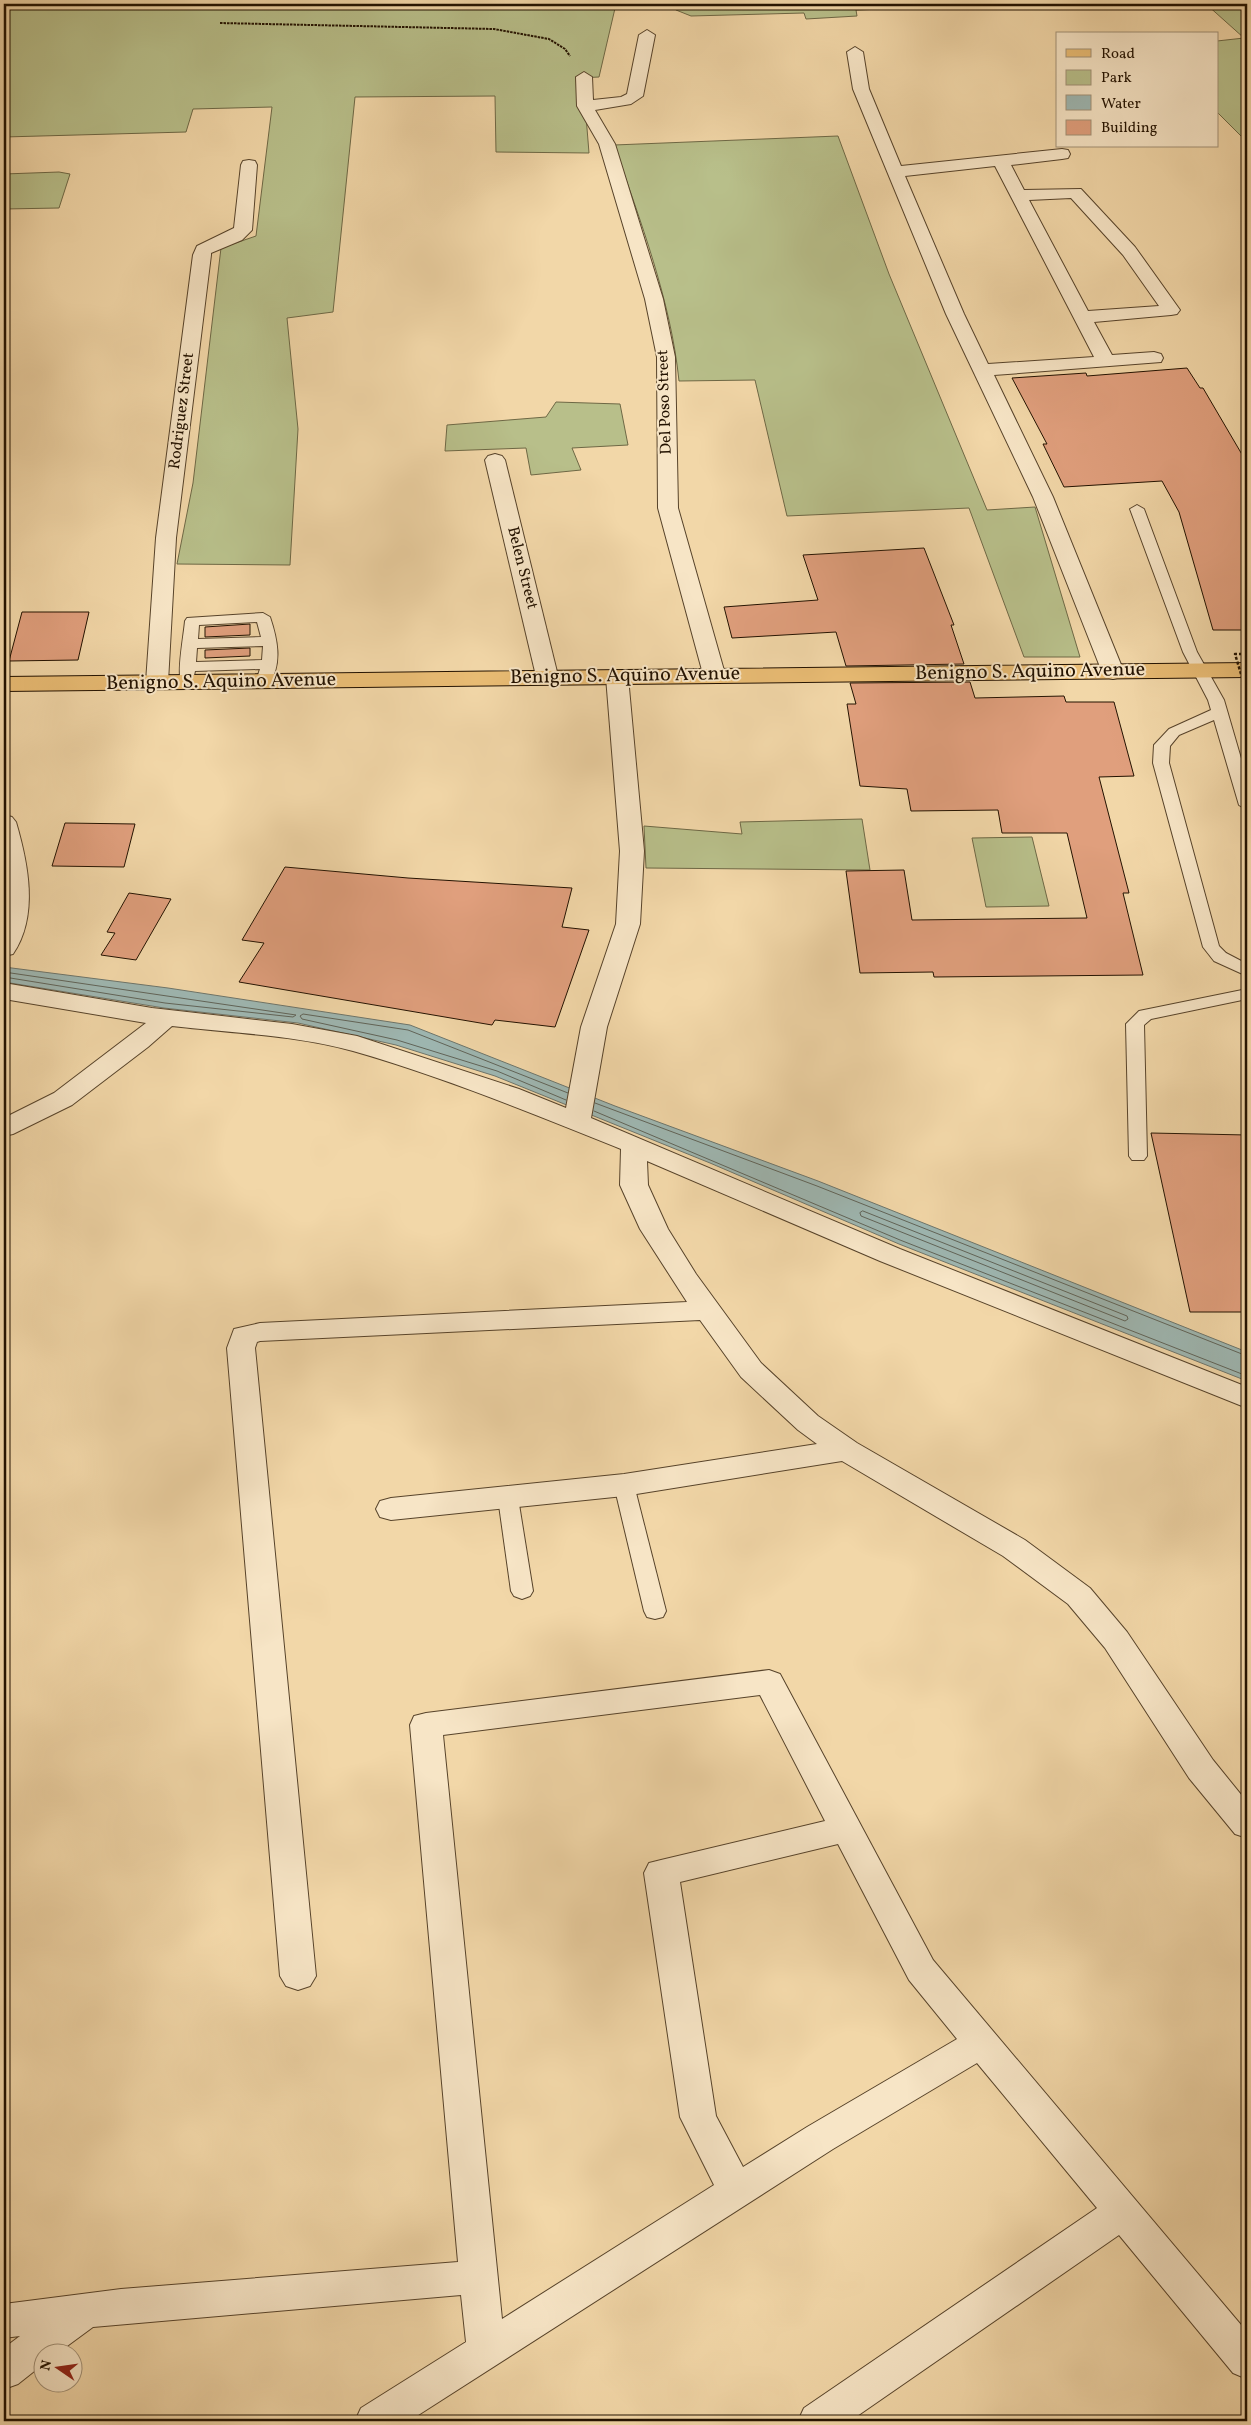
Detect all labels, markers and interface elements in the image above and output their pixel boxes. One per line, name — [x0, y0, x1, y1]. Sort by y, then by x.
legend — [1056, 32, 1218, 148]
text: Road — [1101, 44, 1135, 65]
text: Park — [1101, 68, 1132, 89]
text: Water — [1101, 94, 1141, 115]
text: Building — [1101, 118, 1158, 139]
street label: Del Poso Street — [652, 349, 678, 455]
street label: Rodriguez Street — [164, 351, 200, 471]
street label: Belen Street — [501, 524, 543, 612]
street label: Benigno S. Aquino Avenue — [915, 656, 1145, 688]
street label: Benigno S. Aquino Avenue — [510, 660, 740, 692]
street label: Benigno S. Aquino Avenue — [106, 666, 336, 698]
north arrow — [32, 2342, 82, 2392]
text: N — [36, 2358, 57, 2373]

